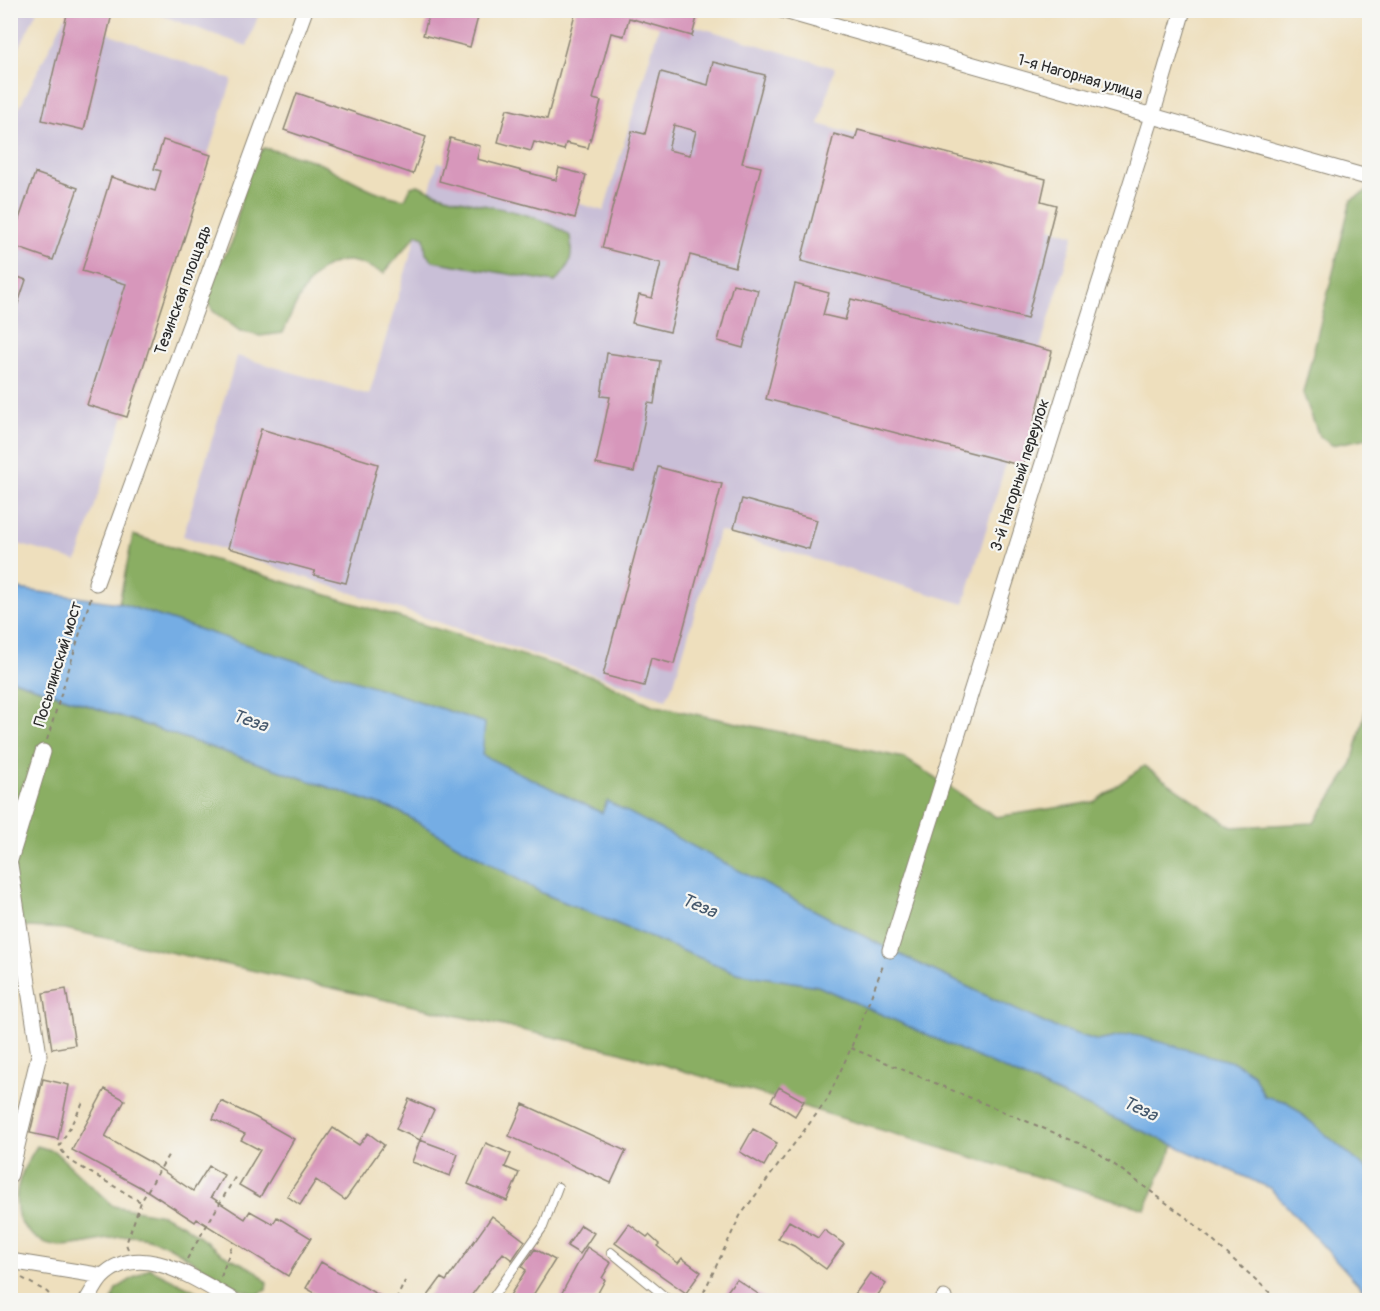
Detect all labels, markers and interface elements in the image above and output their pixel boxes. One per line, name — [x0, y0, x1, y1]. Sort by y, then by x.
street label: 1-я Нагорная улица — [1015, 50, 1145, 104]
street label: Тезинская площадь — [150, 222, 216, 358]
street label: 3-й Нагорный переулок — [986, 396, 1054, 554]
street label: Посылинский мост — [29, 599, 87, 729]
water label: Теза — [229, 704, 272, 738]
water label: Теза — [678, 888, 722, 924]
water label: Теза — [1119, 1091, 1163, 1128]

